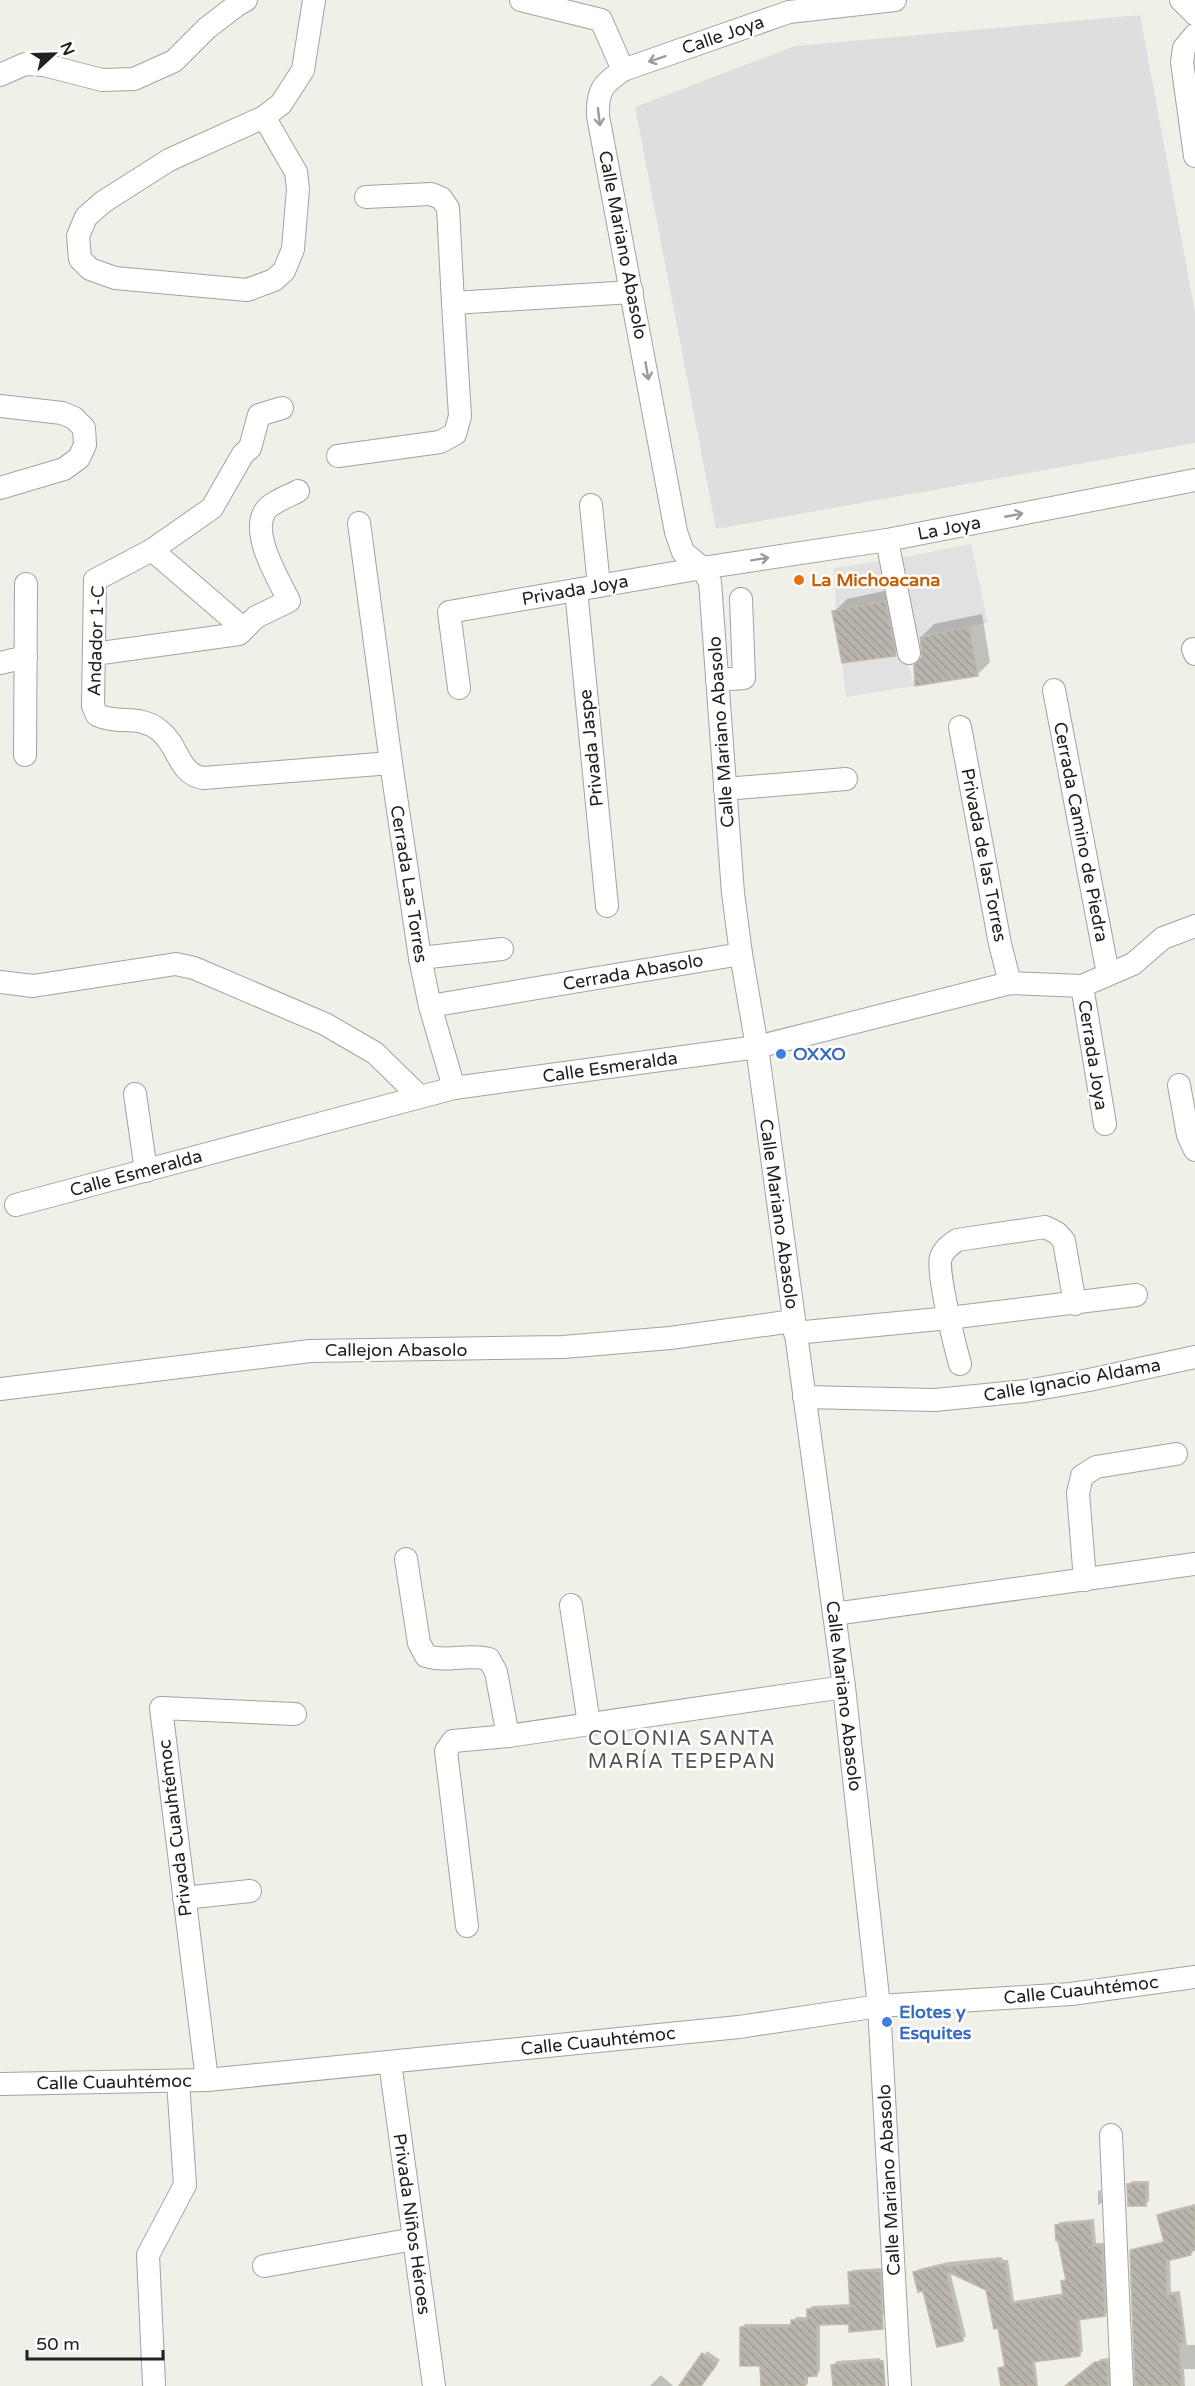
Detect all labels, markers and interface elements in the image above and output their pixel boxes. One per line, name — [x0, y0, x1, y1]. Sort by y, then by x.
street label: Calle Joya — [679, 11, 767, 59]
north arrow — [24, 24, 84, 84]
text: N — [55, 39, 79, 58]
one-way arrow — [648, 54, 666, 65]
one-way arrow — [594, 107, 605, 127]
street label: Calle Mariano Abasolo — [594, 149, 652, 341]
one-way arrow — [641, 361, 652, 380]
one-way arrow — [1003, 509, 1023, 520]
street label: La Joya — [915, 511, 983, 545]
one-way arrow — [749, 554, 769, 565]
place label: La Michoacana — [811, 569, 940, 591]
street label: Privada Joya — [520, 570, 630, 610]
marker: La Michoacana — [792, 573, 806, 587]
street label: Andador 1-C — [83, 585, 109, 697]
street label: Calle Mariano Abasolo — [703, 635, 739, 828]
street label: Privada Jaspe — [574, 688, 608, 808]
street label: Cerrada Camino de Piedra — [1049, 720, 1113, 944]
street label: Privada de las Torres — [956, 766, 1012, 944]
street label: Cerrada Las Torres — [386, 804, 432, 964]
street label: Cerrada Abasolo — [561, 949, 705, 995]
street label: Cerrada Joya — [1073, 998, 1113, 1112]
place label: OXXO — [793, 1043, 846, 1065]
street label: Calle Esmeralda — [541, 1047, 679, 1087]
marker: OXXO — [774, 1047, 788, 1061]
street label: Calle Mariano Abasolo — [755, 1117, 803, 1311]
street label: Calle Esmeralda — [67, 1145, 205, 1201]
street label: Callejon Abasolo — [325, 1339, 467, 1361]
street label: Calle Ignacio Aldama — [982, 1354, 1162, 1406]
street label: Calle Mariano Abasolo — [821, 1599, 867, 1793]
district label: COLONIA SANTA MARÍA TEPEPAN — [588, 1727, 776, 1774]
street label: Privada Cuauhtémoc — [153, 1738, 197, 1918]
street label: Calle Cuauhtémoc — [1003, 1971, 1159, 2009]
place label: Elotes y Esquites — [899, 2001, 972, 2044]
marker: Elotes y Esquites — [880, 2015, 894, 2029]
street label: Calle Cuauhtémoc — [520, 2022, 676, 2060]
street label: Calle Cuauhtémoc — [36, 2070, 192, 2094]
street label: Calle Mariano Abasolo — [873, 2084, 905, 2276]
street label: Privada Niños Héroes — [388, 2132, 436, 2316]
scale bar — [27, 2323, 164, 2361]
text: 50 m — [36, 2333, 80, 2355]

